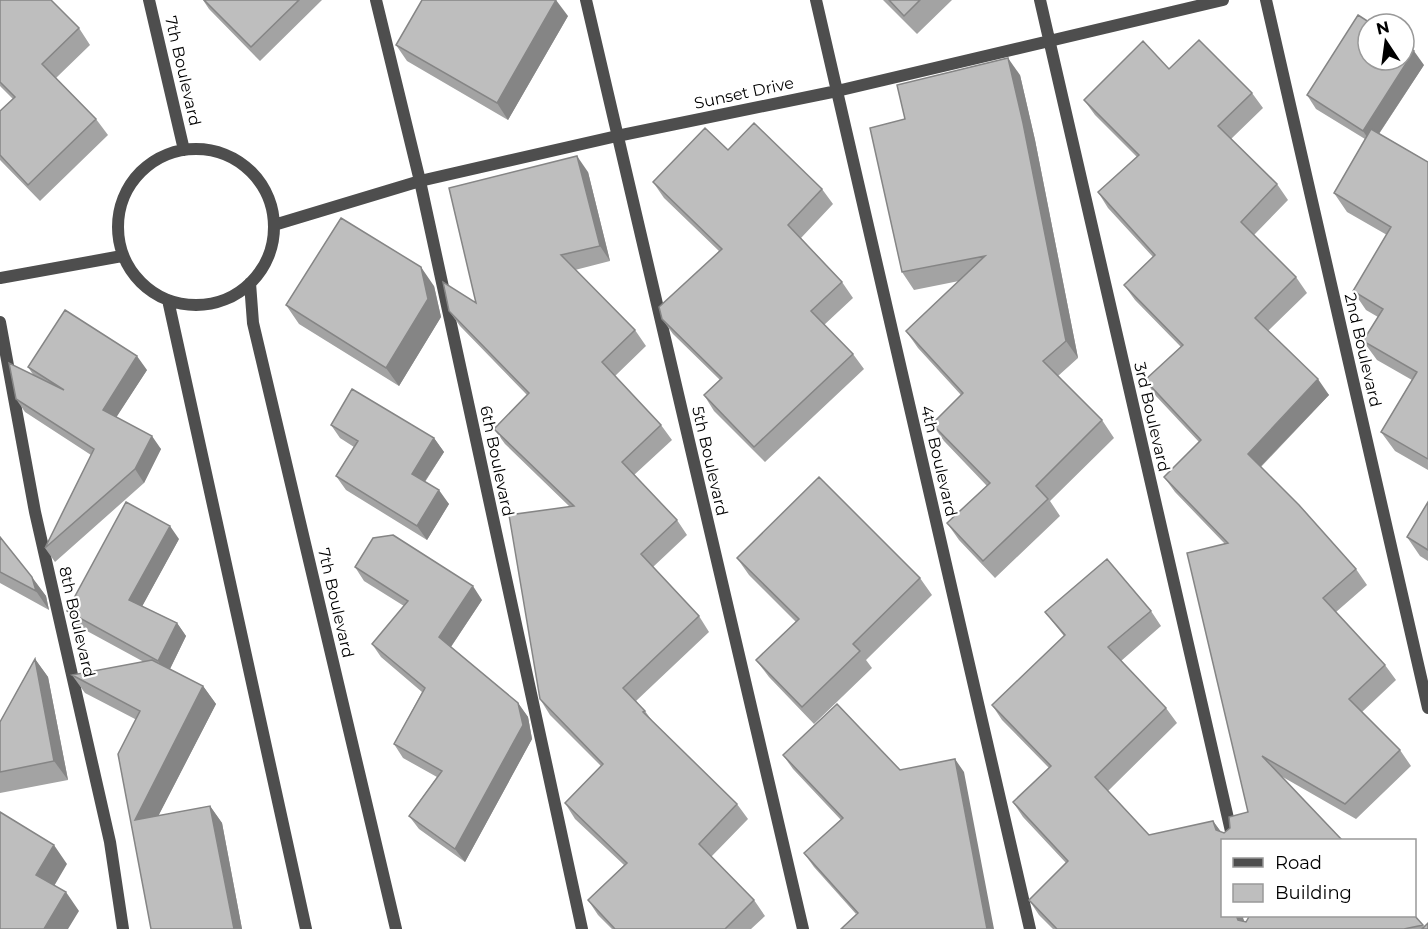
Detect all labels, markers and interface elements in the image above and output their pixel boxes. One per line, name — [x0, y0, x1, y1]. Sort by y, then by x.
north arrow — [1356, 12, 1416, 72]
street label: 7th Boulevard — [161, 14, 205, 128]
text: N — [1374, 17, 1391, 39]
street label: Sunset Drive — [692, 73, 796, 113]
street label: 2nd Boulevard — [1341, 291, 1385, 409]
street label: 3rd Boulevard — [1130, 360, 1174, 474]
street label: 6th Boulevard — [476, 404, 518, 518]
street label: 5th Boulevard — [688, 404, 732, 518]
street label: 4th Boulevard — [917, 404, 961, 518]
street label: 7th Boulevard — [314, 546, 358, 660]
street label: 8th Boulevard — [55, 565, 99, 679]
legend — [1221, 839, 1416, 917]
text: Road — [1275, 852, 1322, 874]
text: Building — [1275, 882, 1352, 904]

